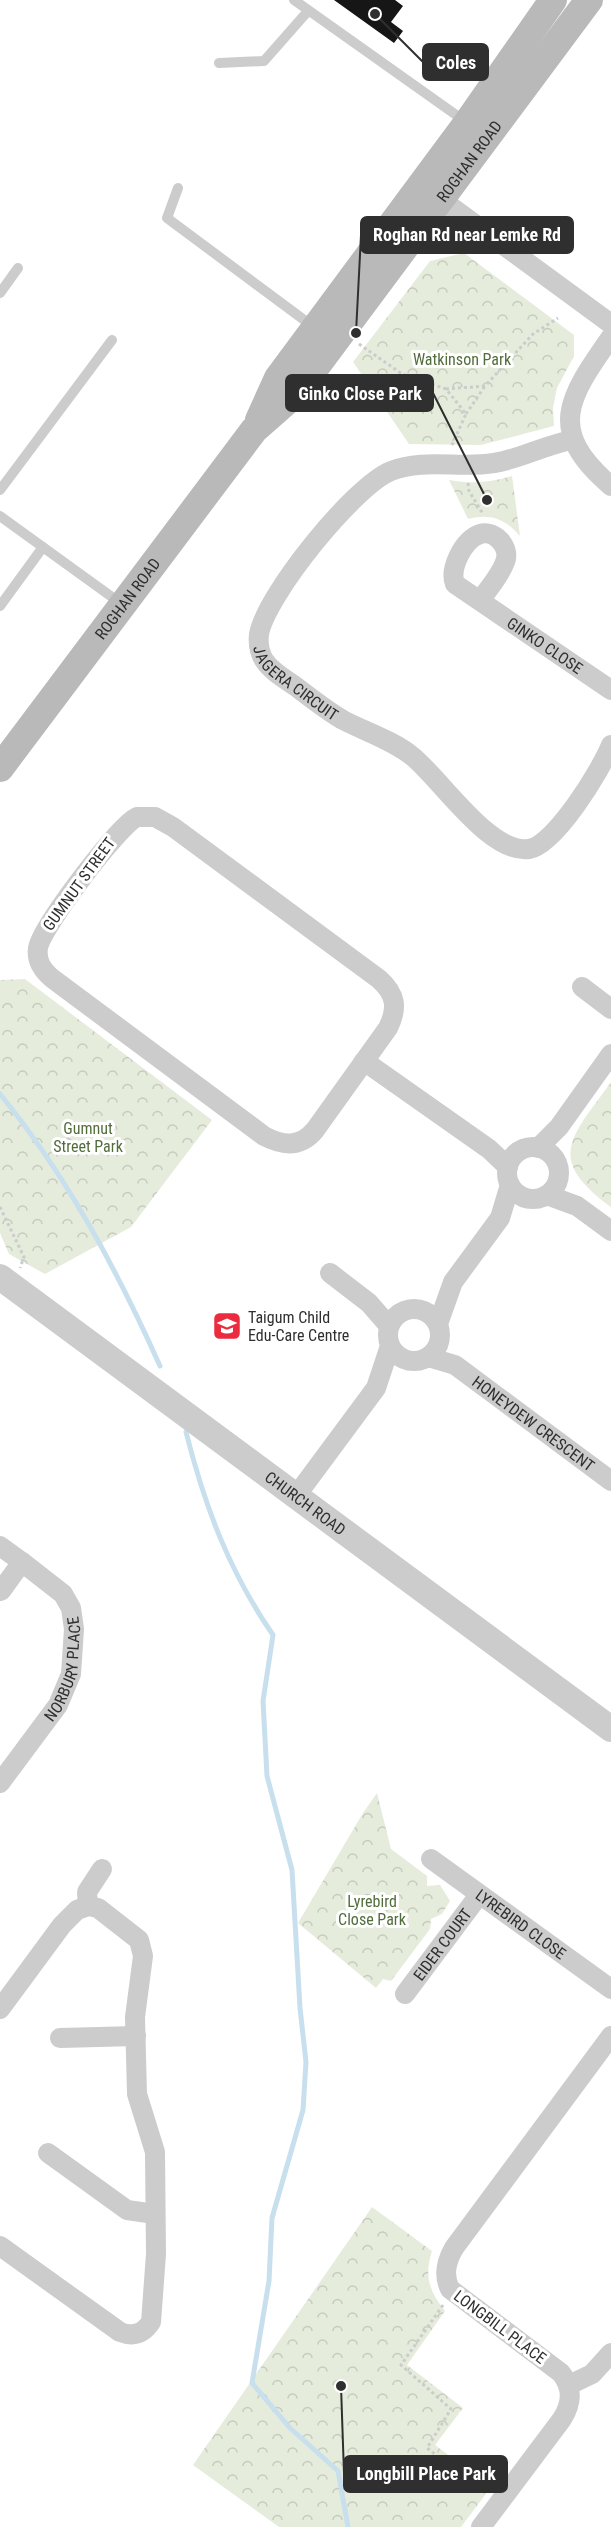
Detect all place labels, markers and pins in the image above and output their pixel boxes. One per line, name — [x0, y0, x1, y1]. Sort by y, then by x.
callout: Coles — [423, 44, 488, 80]
callout: Roghan Rd near Lemke Rd — [361, 217, 573, 253]
callout: Ginko Close Park — [286, 375, 433, 411]
place label: Taigum Child Edu-Care Centre — [248, 1308, 349, 1345]
school or university icon: Taigum Child Edu-Care Centre — [211, 1310, 243, 1342]
callout: Longbill Place Park — [344, 2456, 507, 2492]

